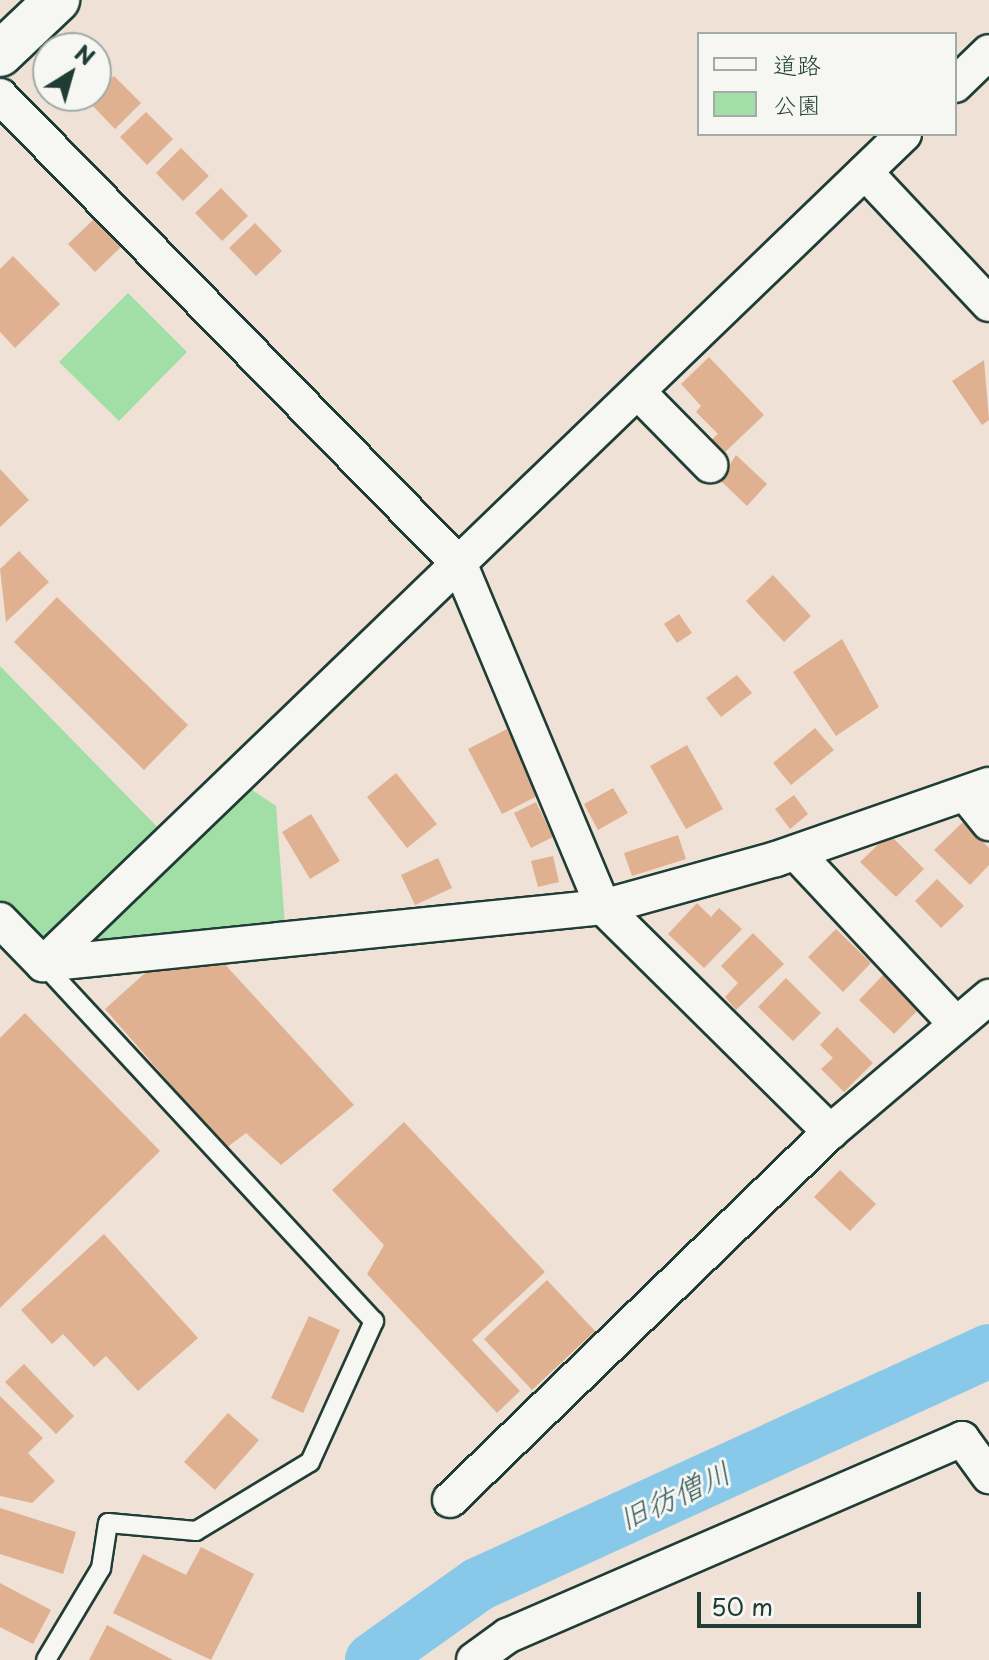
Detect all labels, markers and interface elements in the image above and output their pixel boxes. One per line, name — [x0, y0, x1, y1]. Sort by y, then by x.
north arrow — [32, 32, 112, 112]
legend — [697, 32, 957, 136]
text: N — [69, 36, 102, 72]
text: 道路 — [773, 46, 821, 82]
text: 公園 — [773, 86, 821, 122]
water label: 旧彷僧川 — [612, 1453, 736, 1537]
scale bar — [701, 1576, 925, 1626]
text: 50 m — [711, 1588, 773, 1624]

